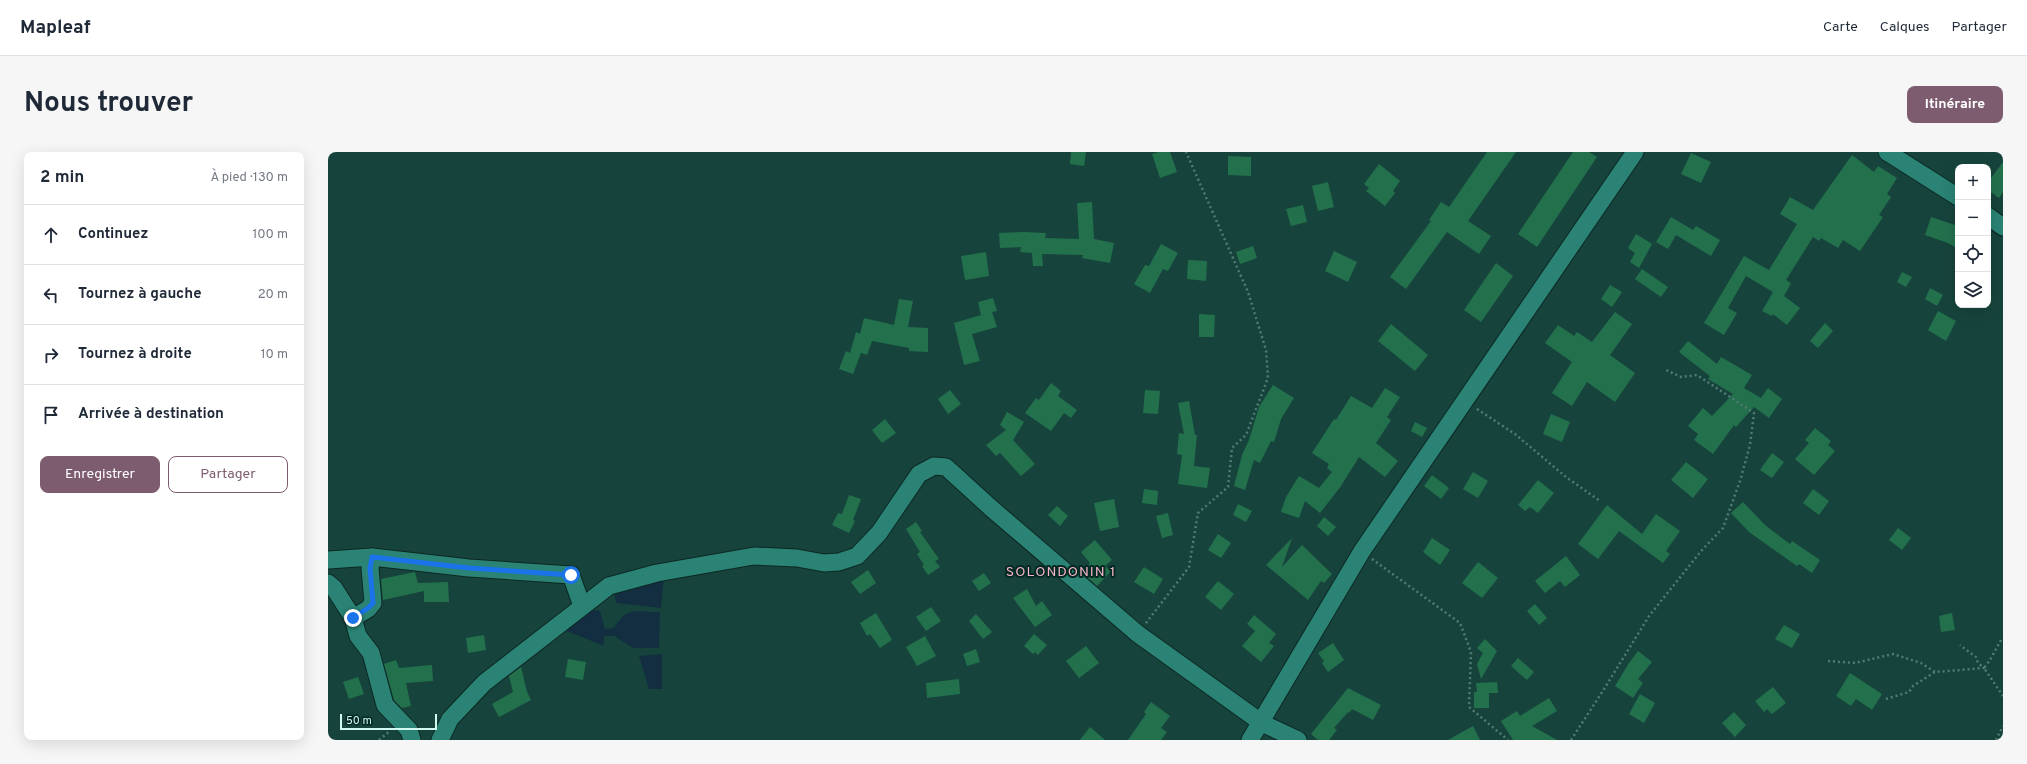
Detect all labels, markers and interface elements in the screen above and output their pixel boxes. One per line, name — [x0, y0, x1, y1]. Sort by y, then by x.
text: Mapleaf — [20, 16, 91, 40]
text: Carte — [1823, 19, 1858, 36]
text: Calques — [1880, 19, 1930, 36]
text: Partager — [1952, 19, 2007, 36]
text: Nous trouver — [24, 86, 193, 122]
button: Itinéraire — [1907, 86, 2003, 123]
map controls — [1955, 164, 1991, 308]
button: + — [1955, 164, 1991, 200]
text: 2 min — [40, 167, 84, 189]
text: À pied · 130 m — [210, 170, 288, 186]
button: − — [1955, 200, 1991, 236]
icon: ahead — [40, 224, 62, 246]
text: Continuez — [78, 225, 148, 244]
text: 100 m — [252, 227, 288, 243]
button: locate — [1955, 236, 1991, 272]
button: layers — [1955, 272, 1991, 308]
icon: left — [40, 284, 62, 306]
text: Tournez à gauche — [78, 285, 202, 304]
text: 20 m — [258, 287, 288, 303]
icon: right — [40, 344, 62, 366]
text: Tournez à droite — [78, 345, 192, 364]
text: 10 m — [261, 347, 288, 363]
icon: arrive — [40, 404, 62, 426]
text: Arrivée à destination — [78, 405, 224, 424]
button: Enregistrer — [40, 456, 160, 493]
button: Partager — [168, 456, 288, 493]
district label: SOLONDONIN 1 — [1006, 564, 1116, 581]
route start — [562, 566, 580, 584]
route end — [344, 609, 362, 627]
scale bar — [340, 712, 437, 731]
text: 50 m — [346, 714, 372, 728]

